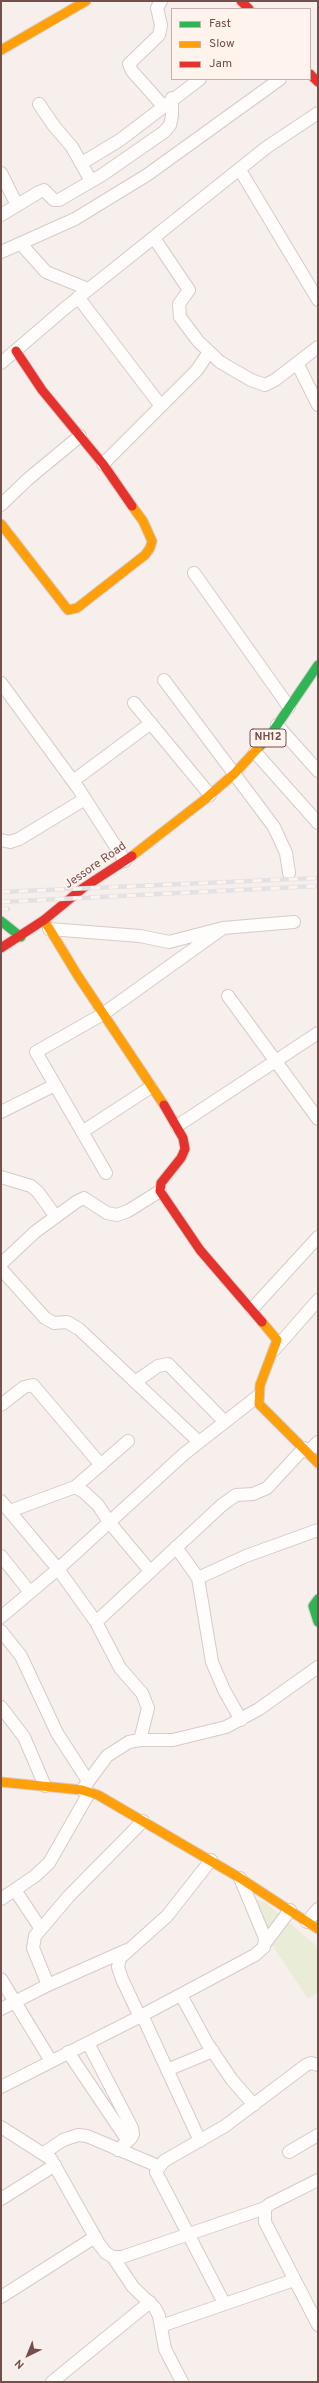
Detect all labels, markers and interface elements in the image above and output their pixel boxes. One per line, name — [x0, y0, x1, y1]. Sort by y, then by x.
legend — [171, 8, 311, 80]
text: Fast — [209, 16, 231, 32]
text: Slow — [209, 36, 235, 52]
text: Jam — [209, 56, 232, 72]
road number: NH12 — [250, 729, 286, 747]
street label: Jessore Road — [62, 839, 130, 893]
north arrow — [8, 2335, 48, 2375]
text: N — [12, 2356, 27, 2372]

